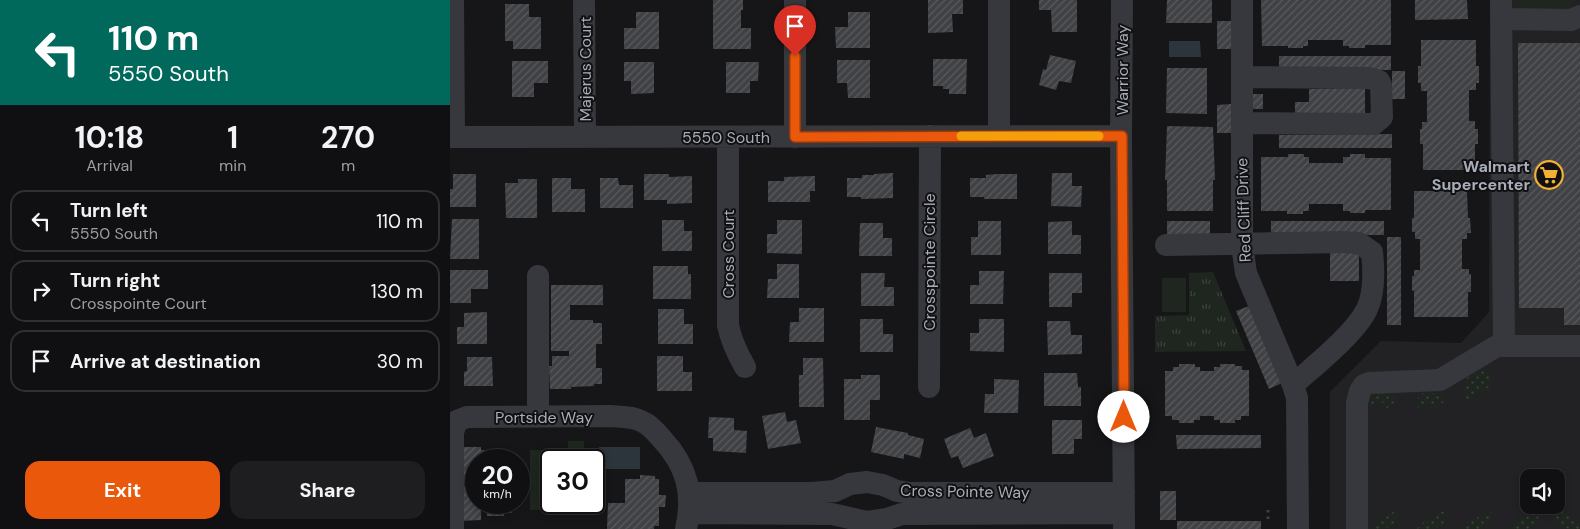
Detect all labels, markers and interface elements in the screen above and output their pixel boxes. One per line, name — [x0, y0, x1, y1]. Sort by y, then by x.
pin — [774, 5, 816, 56]
icon: arrive — [781, 12, 809, 40]
text: 110 m — [108, 15, 199, 61]
street label: Majerus Court — [575, 17, 596, 121]
icon: left — [25, 20, 90, 85]
street label: Warrior Way — [1112, 24, 1133, 115]
text: 5550 South — [108, 59, 229, 88]
text: 10:18 — [75, 118, 144, 157]
text: 1 — [227, 118, 238, 157]
text: 270 — [321, 118, 375, 157]
street label: 5550 South — [682, 127, 770, 148]
text: Arrival — [86, 155, 133, 176]
text: min — [219, 155, 246, 176]
text: m — [341, 155, 355, 176]
place label: Walmart Supercenter — [1432, 156, 1530, 195]
street label: Red Cliff Drive — [1231, 157, 1256, 262]
supermarket icon: Walmart Supercenter — [1534, 160, 1564, 190]
street label: Crosspointe Circle — [919, 193, 940, 331]
text: Turn left — [70, 198, 148, 223]
icon: left — [27, 207, 55, 235]
text: 110 m — [376, 209, 423, 234]
street label: Cross Court — [718, 209, 739, 299]
text: 5550 South — [70, 223, 158, 244]
text: Turn right — [70, 268, 160, 293]
icon: right — [27, 277, 55, 305]
text: 130 m — [371, 279, 423, 304]
text: Crosspointe Court — [70, 293, 207, 314]
icon: arrive — [27, 347, 55, 375]
text: Arrive at destination — [70, 349, 261, 374]
text: 30 m — [377, 349, 423, 374]
position arrow — [1097, 390, 1149, 442]
street label: Portside Way — [495, 407, 593, 428]
speed limit sign: 30 — [540, 449, 605, 514]
text: 20 — [482, 459, 513, 492]
button: Exit — [25, 461, 220, 519]
button: Share — [230, 461, 425, 519]
map controls — [1520, 469, 1565, 514]
button: sound — [1520, 469, 1565, 514]
street label: Cross Pointe Way — [900, 480, 1030, 503]
text: km/h — [483, 486, 512, 502]

